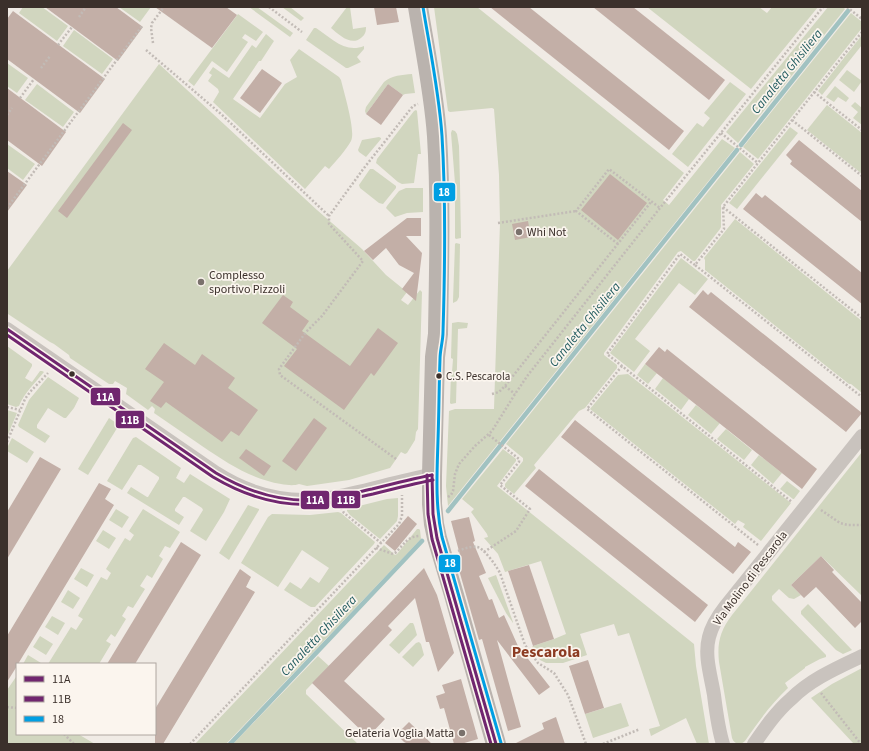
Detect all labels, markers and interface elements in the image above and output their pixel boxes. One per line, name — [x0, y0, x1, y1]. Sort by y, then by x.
water label: Canaletta Ghisiliera — [747, 25, 827, 118]
line badge: 18 — [433, 182, 456, 202]
text: 18 — [438, 185, 450, 200]
place label: Whi Not — [527, 224, 566, 241]
marker: Whi Not — [514, 227, 524, 237]
place label: Complesso sportivo Pizzoli — [209, 267, 285, 298]
marker: Complesso sportivo Pizzoli — [196, 277, 206, 287]
water label: Canaletta Ghisiliera — [545, 278, 625, 371]
unlabelled marker — [67, 369, 77, 379]
place label: C.S. Pescarola — [446, 369, 510, 384]
marker: C.S. Pescarola — [434, 371, 444, 381]
line badge: 11A — [90, 387, 121, 406]
text: 11A — [96, 390, 115, 405]
line badge: 11B — [115, 410, 145, 429]
text: 11B — [121, 413, 139, 428]
line badge: 11A — [300, 490, 330, 510]
line badge: 11B — [331, 490, 361, 509]
text: 11A — [306, 493, 325, 508]
text: 11B — [337, 493, 355, 508]
street label: Via Molino di Pescarola — [709, 527, 792, 629]
line badge: 18 — [438, 554, 461, 573]
text: 18 — [444, 556, 456, 571]
water label: Canaletta Ghisiliera — [276, 591, 361, 680]
district label: Pescarola — [512, 641, 580, 663]
legend — [16, 663, 156, 735]
text: 11A — [52, 671, 71, 688]
text: 11B — [52, 691, 71, 708]
text: 18 — [52, 711, 64, 728]
place label: Gelateria Voglia Matta — [345, 725, 454, 742]
marker: Gelateria Voglia Matta — [457, 728, 467, 738]

